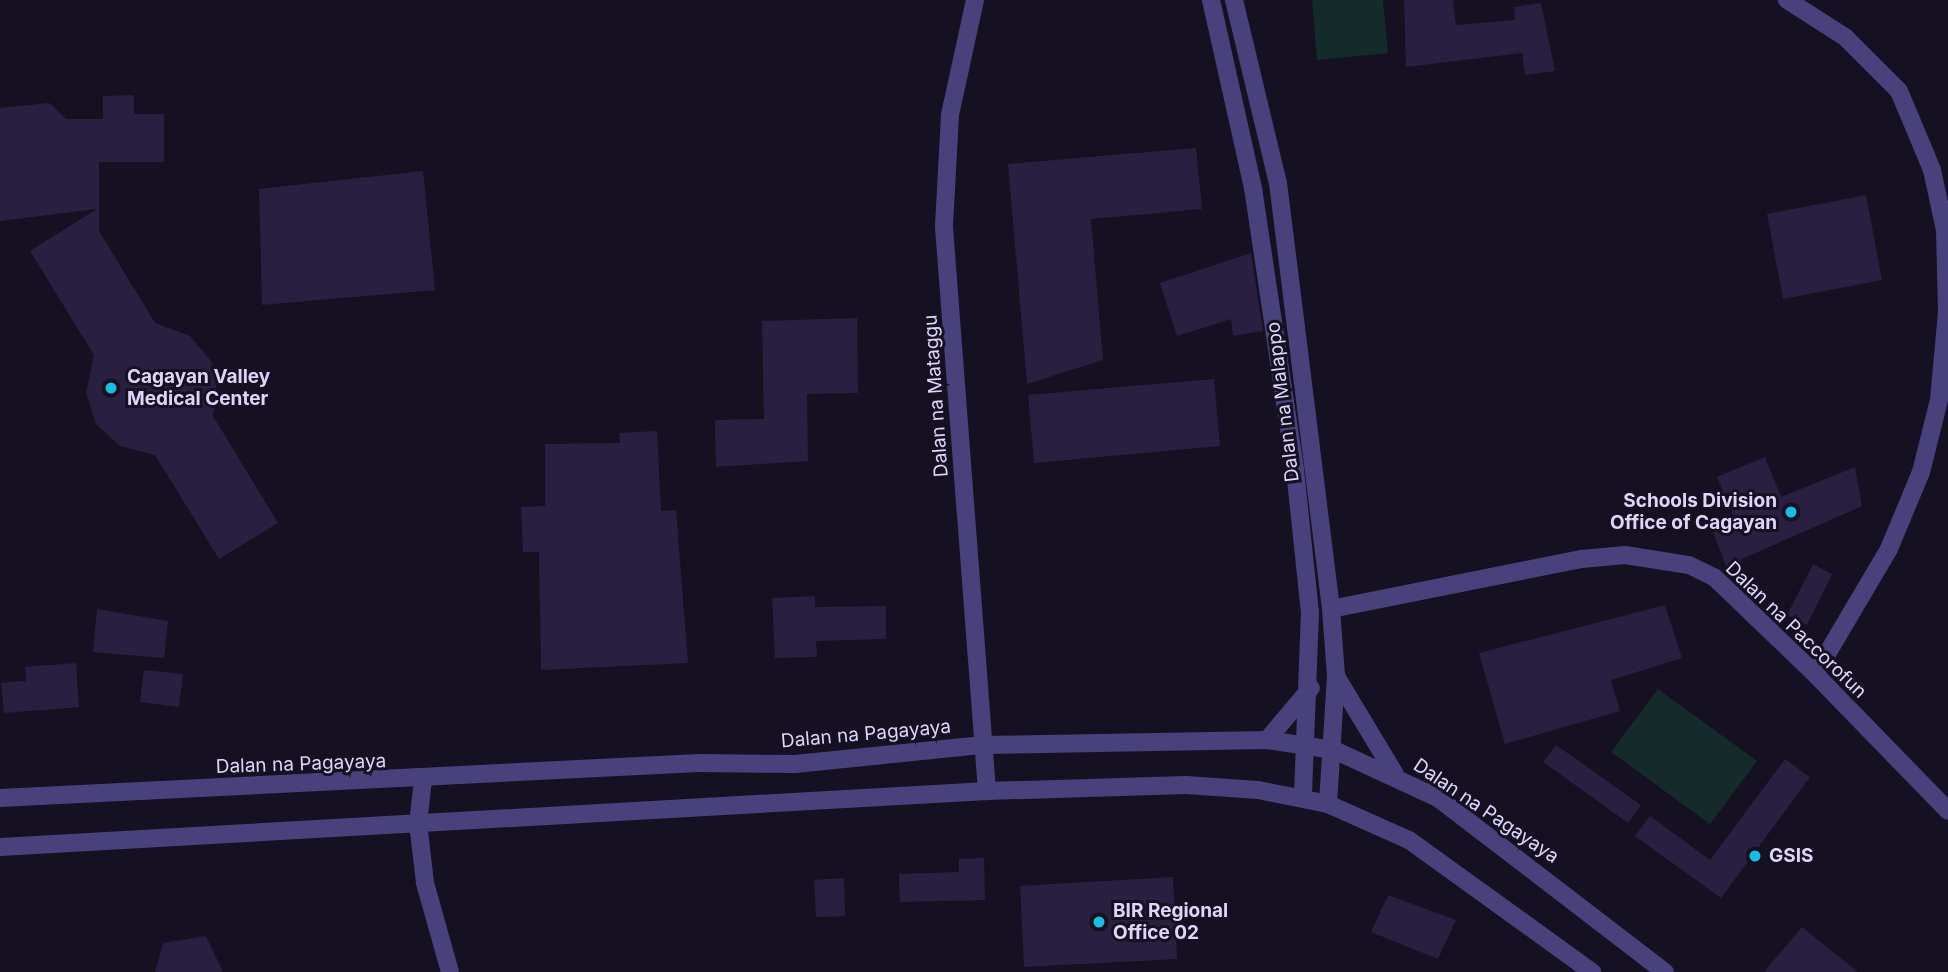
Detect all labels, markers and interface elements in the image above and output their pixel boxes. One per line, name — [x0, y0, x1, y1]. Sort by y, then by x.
street label: Dalan na Mataggu — [919, 314, 953, 478]
street label: Dalan na Malappo — [1262, 321, 1304, 483]
place label: Cagayan Valley Medical Center — [127, 366, 270, 410]
marker: Cagayan Valley Medical Center — [101, 378, 121, 398]
place label: Schools Division Office of Cagayan — [1610, 490, 1777, 534]
marker: Schools Division Office of Cagayan — [1783, 504, 1799, 520]
street label: Dalan na Paccorofun — [1721, 557, 1871, 703]
street label: Dalan na Pagayaya — [780, 715, 952, 753]
street label: Dalan na Pagayaya — [215, 750, 387, 778]
street label: Dalan na Pagayaya — [1409, 754, 1563, 868]
place label: GSIS — [1769, 845, 1813, 867]
marker: GSIS — [1747, 848, 1763, 864]
place label: BIR Regional Office 02 — [1113, 900, 1228, 944]
marker: BIR Regional Office 02 — [1091, 914, 1107, 930]

